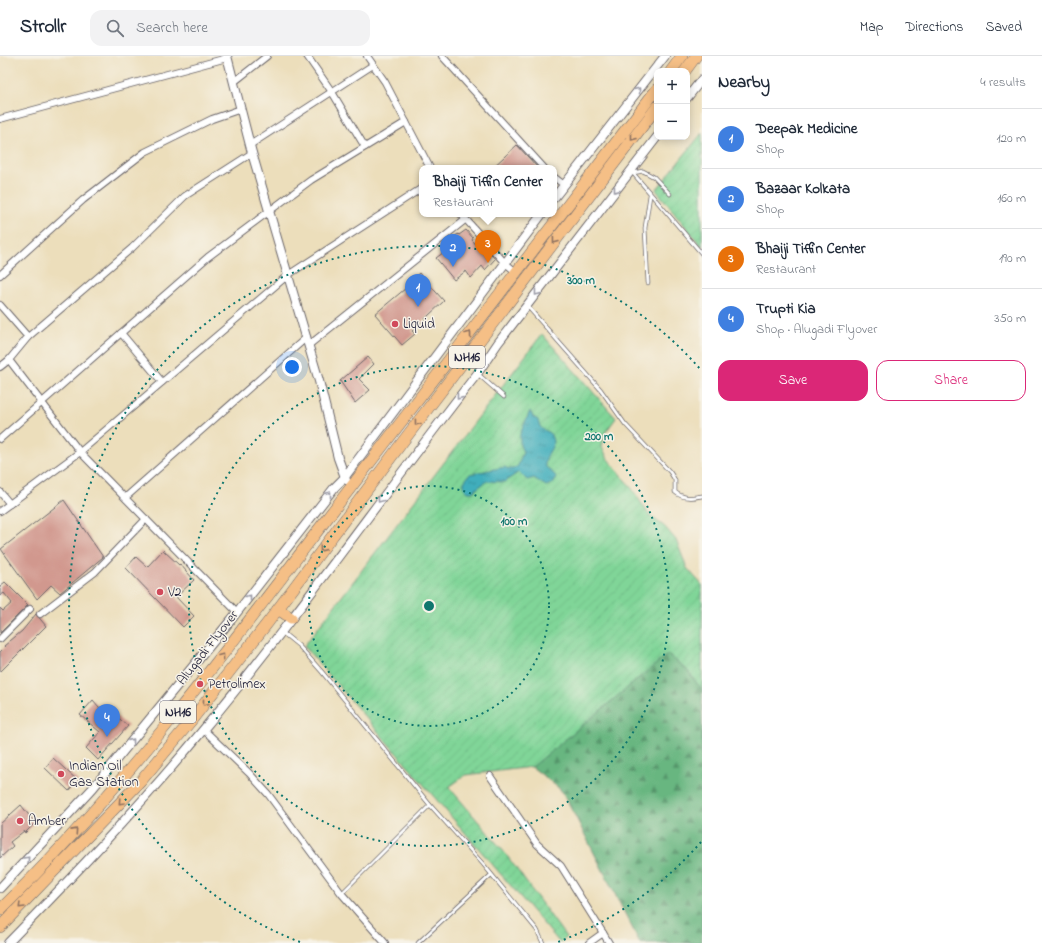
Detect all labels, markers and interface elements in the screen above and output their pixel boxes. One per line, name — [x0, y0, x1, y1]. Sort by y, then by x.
search box — [90, 10, 370, 46]
text: Strollr — [20, 14, 66, 41]
icon: search — [104, 17, 126, 39]
text: Search here — [136, 17, 208, 39]
text: Map — [860, 17, 883, 38]
text: Directions — [905, 17, 963, 38]
text: Saved — [985, 17, 1022, 38]
map controls — [654, 68, 690, 140]
button: + — [654, 68, 690, 104]
text: Nearby — [718, 70, 770, 95]
text: 4 results — [980, 73, 1026, 92]
one-way arrow — [633, 88, 640, 95]
button: − — [654, 104, 690, 140]
text: Deepak Medicine — [756, 118, 857, 140]
text: 1 — [729, 129, 733, 148]
text: 120 m — [996, 129, 1026, 148]
one-way arrow — [631, 133, 638, 140]
text: Shop — [756, 140, 784, 159]
popup — [419, 165, 557, 217]
text: Bhaiji Tiffin Center — [433, 171, 543, 193]
text: Bazaar Kolkata — [756, 178, 850, 200]
one-way arrow — [614, 185, 621, 192]
text: 2 — [728, 189, 734, 208]
text: 160 m — [997, 189, 1026, 208]
text: Restaurant — [433, 193, 494, 212]
text: Shop — [756, 200, 784, 219]
pin: 3 — [475, 230, 501, 263]
pin: 2 — [440, 234, 466, 267]
one-way arrow — [553, 237, 560, 244]
text: Bhaiji Tiffin Center — [756, 238, 865, 260]
text: 3 — [728, 249, 734, 268]
text: 190 m — [999, 249, 1026, 268]
text: Restaurant — [756, 260, 816, 279]
text: 300 m — [566, 272, 596, 290]
pin: 1 — [405, 274, 431, 307]
one-way arrow — [534, 288, 541, 295]
text: Trupti Kia — [756, 298, 816, 320]
text: 4 — [728, 309, 734, 328]
text: 350 m — [994, 309, 1026, 328]
place label: Liquid — [403, 314, 435, 335]
marker: Liquid — [390, 319, 400, 329]
text: Shop · Alugadi Flyover — [756, 320, 877, 339]
one-way arrow — [464, 331, 472, 338]
road number: NH16 — [449, 346, 485, 368]
your location — [282, 357, 302, 377]
button: Save — [718, 360, 868, 401]
button: Share — [876, 360, 1026, 401]
one-way arrow — [457, 392, 464, 399]
one-way arrow — [414, 418, 421, 425]
text: 200 m — [584, 428, 614, 446]
one-way arrow — [324, 492, 331, 499]
one-way arrow — [378, 495, 385, 502]
text: 100 m — [501, 513, 528, 531]
one-way arrow — [320, 545, 327, 552]
place label: V2 — [167, 582, 182, 603]
marker: V2 — [155, 587, 165, 597]
one-way arrow — [244, 594, 251, 601]
centre of rings — [422, 599, 436, 613]
street label: Alugadi Flyover — [172, 606, 245, 691]
one-way arrow — [217, 654, 224, 661]
place label: Petrolimex — [208, 674, 266, 695]
marker: Petrolimex — [195, 679, 205, 689]
one-way arrow — [203, 698, 210, 705]
road number: NH16 — [160, 701, 196, 723]
pin: 4 — [94, 704, 120, 737]
one-way arrow — [127, 738, 134, 746]
place label: Indian Oil Gas Station — [69, 756, 139, 793]
marker: Indian Oil Gas Station — [56, 769, 66, 779]
one-way arrow — [118, 797, 126, 805]
place label: Amber — [28, 811, 66, 832]
marker: Amber — [15, 816, 25, 826]
one-way arrow — [71, 828, 78, 836]
one-way arrow — [22, 856, 29, 864]
one-way arrow — [18, 901, 26, 909]

